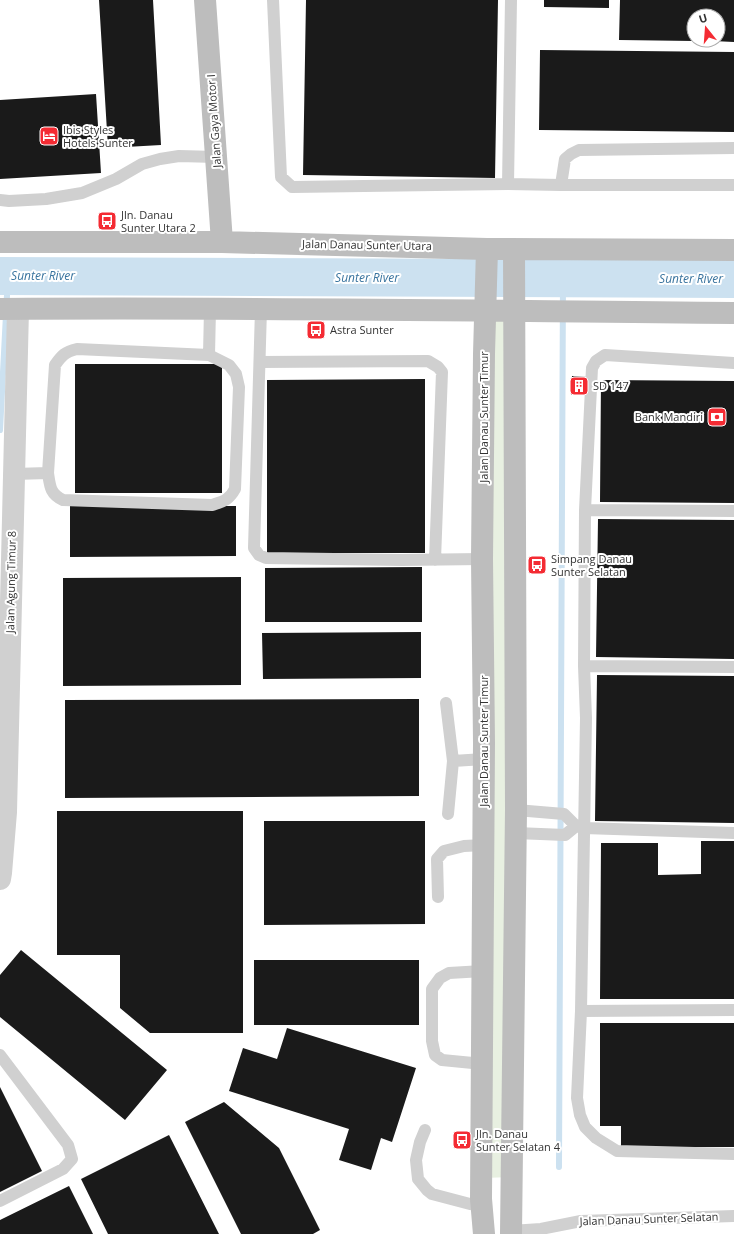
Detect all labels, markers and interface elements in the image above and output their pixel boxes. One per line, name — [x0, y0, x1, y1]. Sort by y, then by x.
north arrow — [686, 8, 726, 48]
text: U — [697, 10, 709, 26]
street label: Jalan Gaya Motor I — [203, 74, 224, 169]
place label: Ibis Styles Hotels Sunter — [63, 122, 133, 150]
hotel icon: Ibis Styles Hotels Sunter — [38, 125, 60, 147]
place label: Jln. Danau Sunter Utara 2 — [120, 207, 196, 235]
bus stop icon: Jln. Danau Sunter Utara 2 — [96, 210, 118, 232]
street label: Jalan Danau Sunter Utara — [301, 236, 432, 253]
water label: Sunter River — [11, 267, 76, 284]
water label: Sunter River — [335, 269, 400, 286]
water label: Sunter River — [659, 270, 724, 287]
bus stop icon: Astra Sunter — [305, 319, 327, 341]
place label: Astra Sunter — [330, 322, 394, 337]
street label: Jalan Danau Sunter Timur — [476, 351, 491, 484]
building icon: SD 147 — [568, 375, 590, 397]
place label: SD 147 — [593, 378, 629, 393]
bank icon: Bank Mandiri — [706, 406, 728, 428]
place label: Bank Mandiri — [635, 409, 703, 424]
street label: Jalan Agung Timur 8 — [2, 531, 19, 634]
place label: Simpang Danau Sunter Selatan — [551, 551, 632, 579]
bus stop icon: Simpang Danau Sunter Selatan — [526, 554, 548, 576]
street label: Jalan Danau Sunter Timur — [476, 675, 491, 808]
place label: Jln. Danau Sunter Selatan 4 — [475, 1126, 561, 1154]
bus stop icon: Jln. Danau Sunter Selatan 4 — [451, 1129, 473, 1151]
street label: Jalan Danau Sunter Selatan — [578, 1209, 719, 1228]

